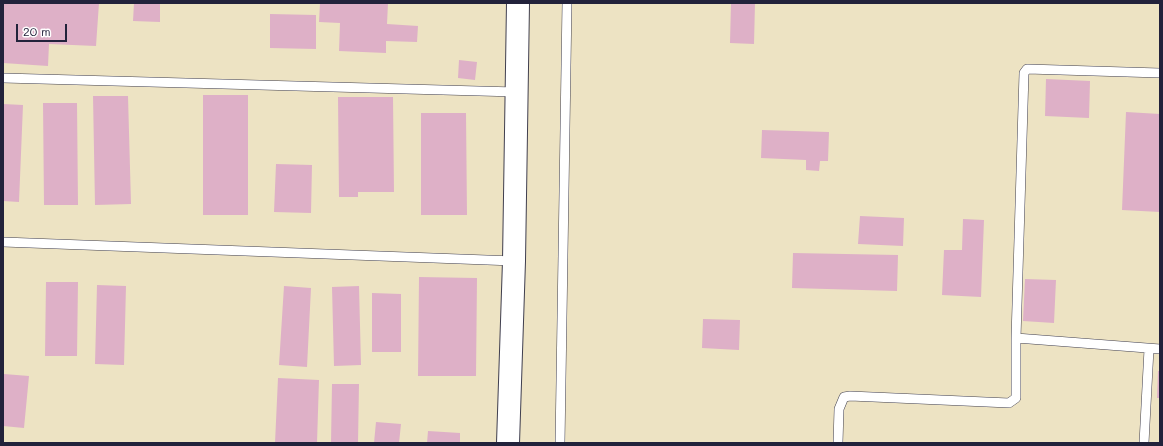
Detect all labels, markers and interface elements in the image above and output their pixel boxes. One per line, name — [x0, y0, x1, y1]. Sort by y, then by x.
scale bar — [18, 16, 69, 42]
text: 20 m — [23, 23, 51, 39]

